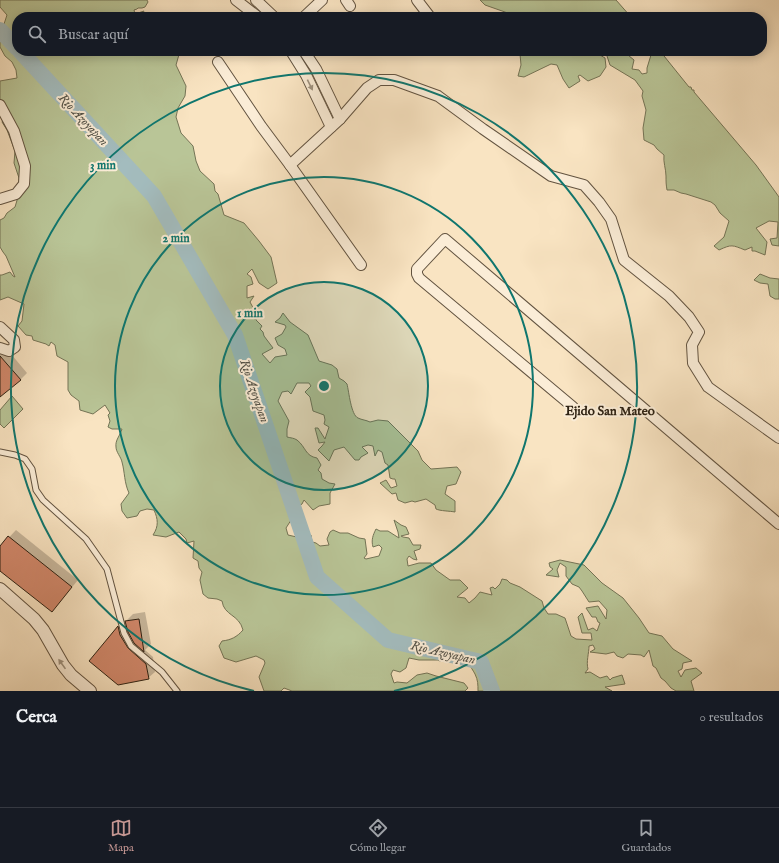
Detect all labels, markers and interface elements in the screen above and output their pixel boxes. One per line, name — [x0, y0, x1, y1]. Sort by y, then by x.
search box — [12, 12, 767, 56]
icon: search — [26, 23, 48, 45]
text: Buscar aquí — [58, 25, 128, 44]
one-way arrow — [307, 79, 313, 90]
water label: Rio Azoyapan — [54, 90, 112, 150]
text: 3 min — [90, 158, 117, 173]
text: 2 min — [162, 231, 190, 246]
text: 1 min — [237, 306, 264, 321]
water label: Rio Azoyapan — [235, 357, 273, 425]
centre of rings — [317, 379, 331, 393]
district label: Ejido San Mateo — [565, 403, 655, 420]
water label: Rio Azoyapan — [409, 637, 477, 669]
one-way arrow — [58, 659, 66, 669]
text: Cerca — [16, 707, 57, 728]
text: 0 resultados — [700, 709, 763, 726]
tab: Mapa — [108, 817, 134, 855]
tab: Cómo llegar — [349, 817, 406, 855]
tab: Guardados — [622, 817, 671, 855]

